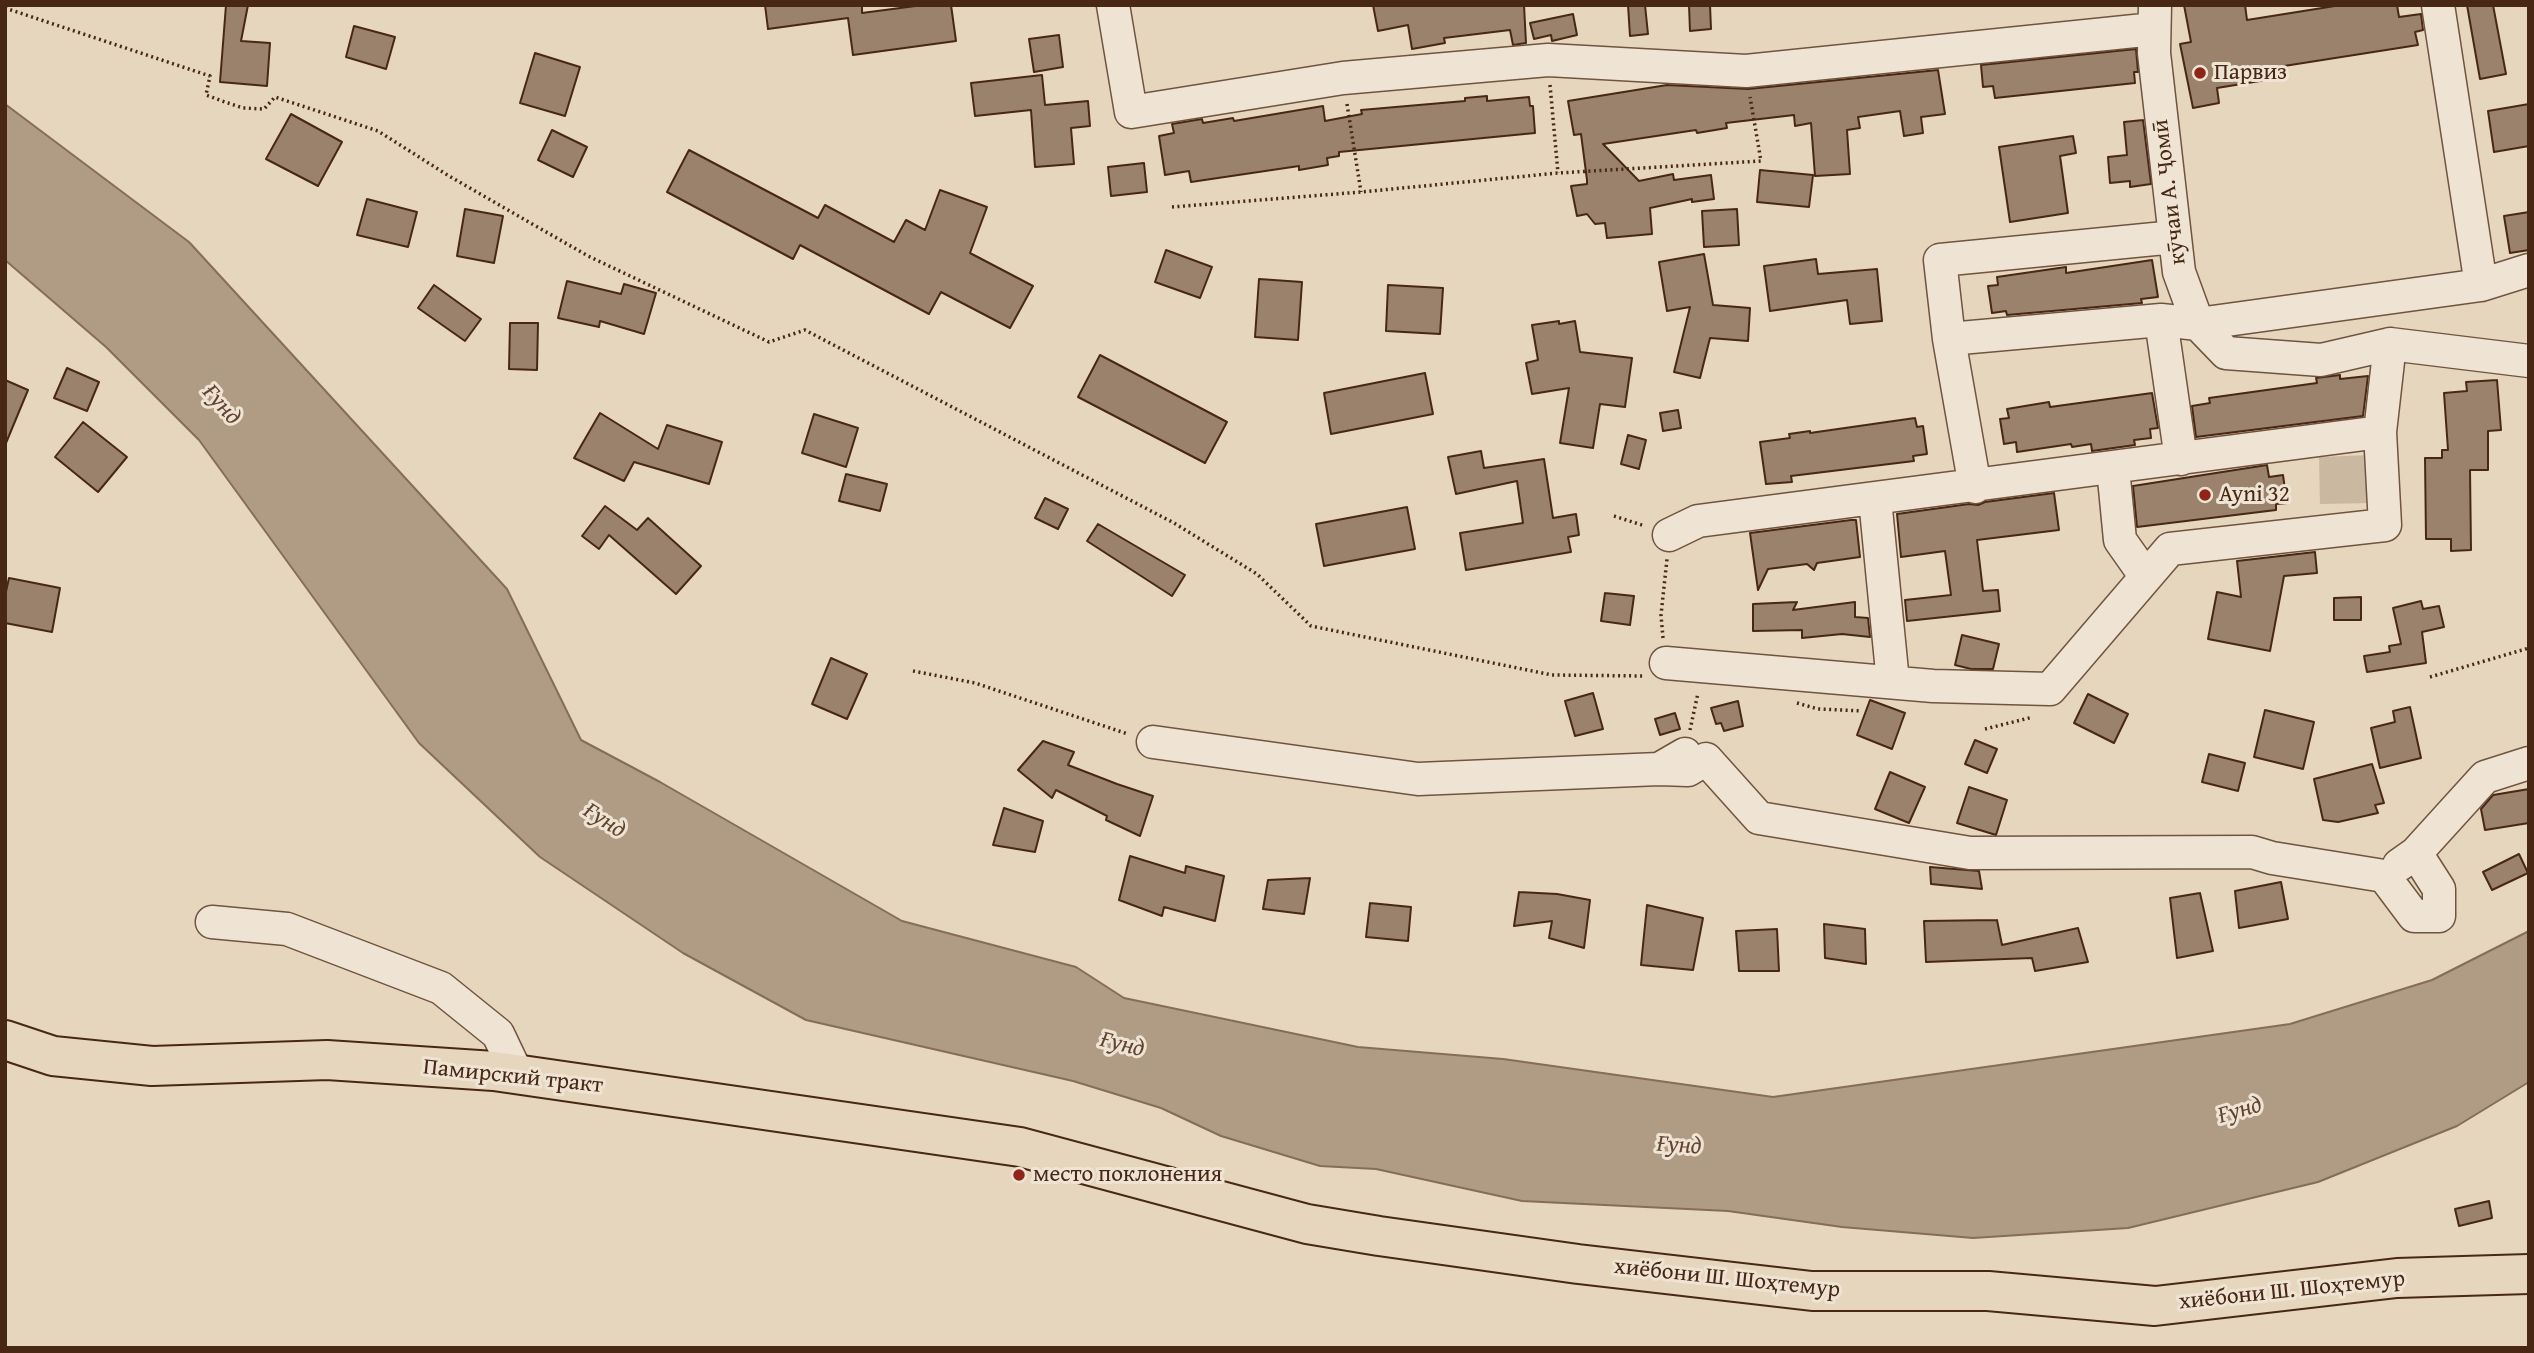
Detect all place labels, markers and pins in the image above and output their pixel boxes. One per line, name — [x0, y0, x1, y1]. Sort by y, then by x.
place label: Парвиз — [2214, 59, 2287, 87]
marker: Парвиз — [2192, 65, 2208, 81]
place label: Ayni 32 — [2219, 481, 2290, 509]
marker: Ayni 32 — [2197, 487, 2213, 503]
place label: место поклонения — [1033, 1161, 1222, 1189]
marker: место поклонения — [1011, 1167, 1027, 1183]

